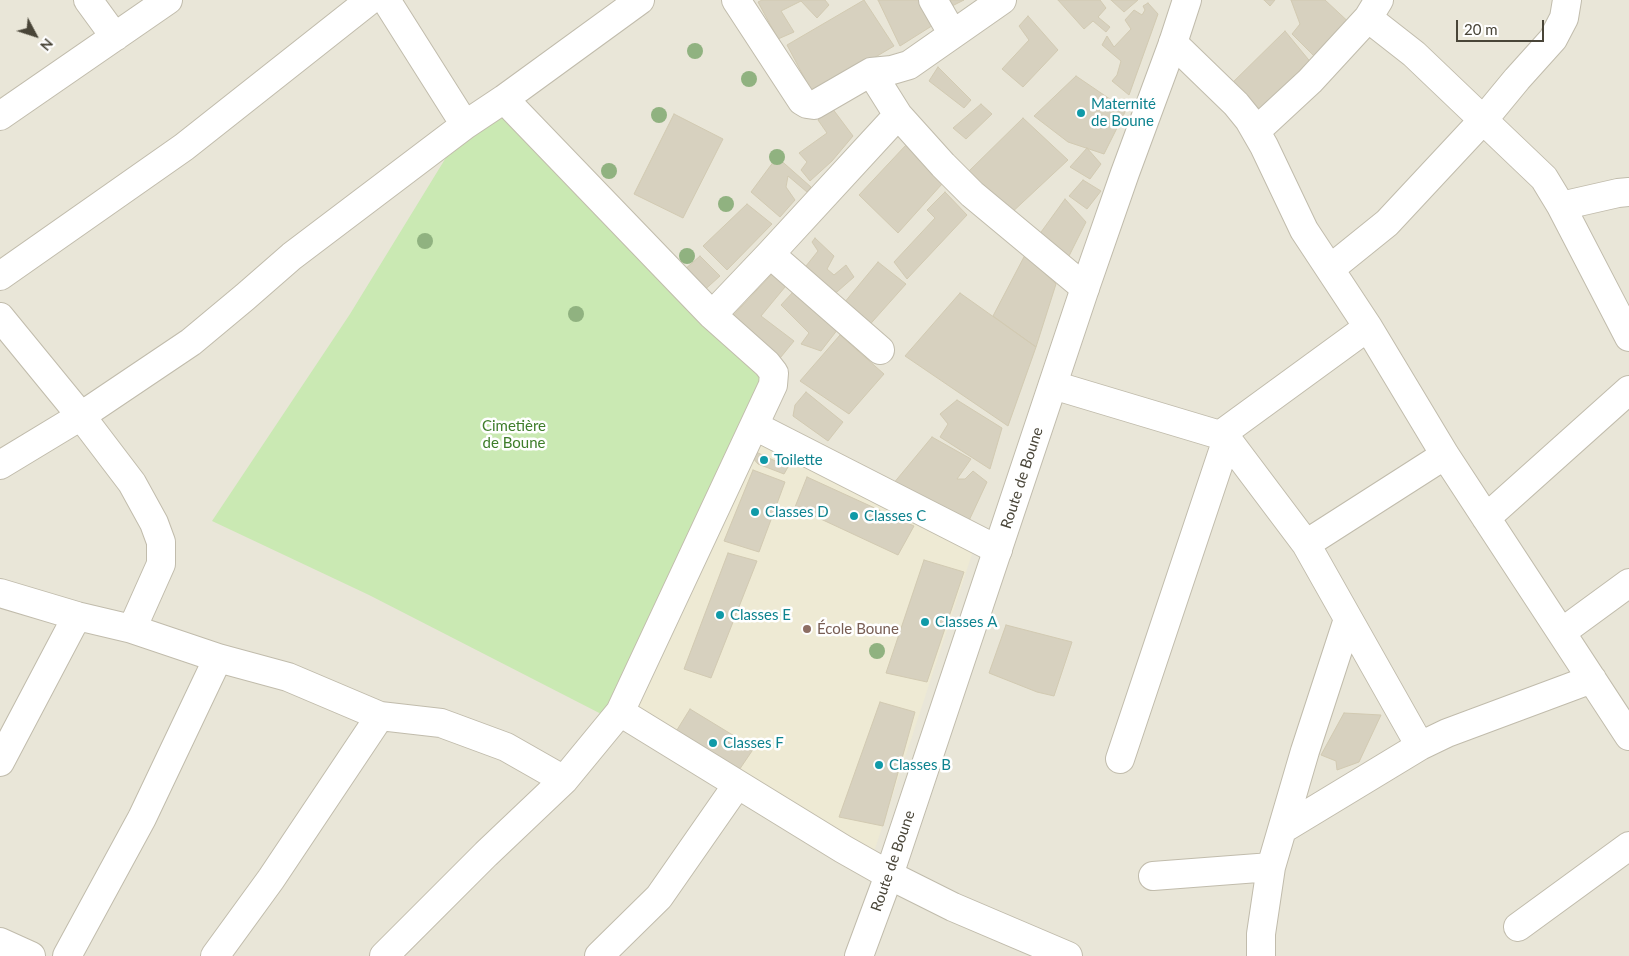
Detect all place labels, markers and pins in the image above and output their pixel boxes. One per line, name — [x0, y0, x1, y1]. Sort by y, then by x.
place label: Maternité de Boune — [1091, 95, 1156, 130]
marker: Maternité de Boune — [1075, 107, 1087, 119]
place label: Toilette — [774, 451, 823, 469]
marker: Toilette — [758, 454, 770, 466]
place label: Classes D — [765, 503, 829, 521]
marker: Classes D — [749, 506, 761, 518]
place label: Classes C — [864, 507, 926, 525]
marker: Classes C — [848, 510, 860, 522]
place label: Classes E — [730, 606, 791, 624]
marker: Classes E — [714, 609, 726, 621]
place label: Classes A — [935, 613, 997, 631]
marker: Classes A — [919, 616, 931, 628]
place label: École Boune — [817, 620, 899, 638]
marker: École Boune — [801, 623, 813, 635]
place label: Classes F — [723, 734, 784, 752]
marker: Classes F — [707, 737, 719, 749]
place label: Classes B — [889, 756, 951, 774]
marker: Classes B — [873, 759, 885, 771]

